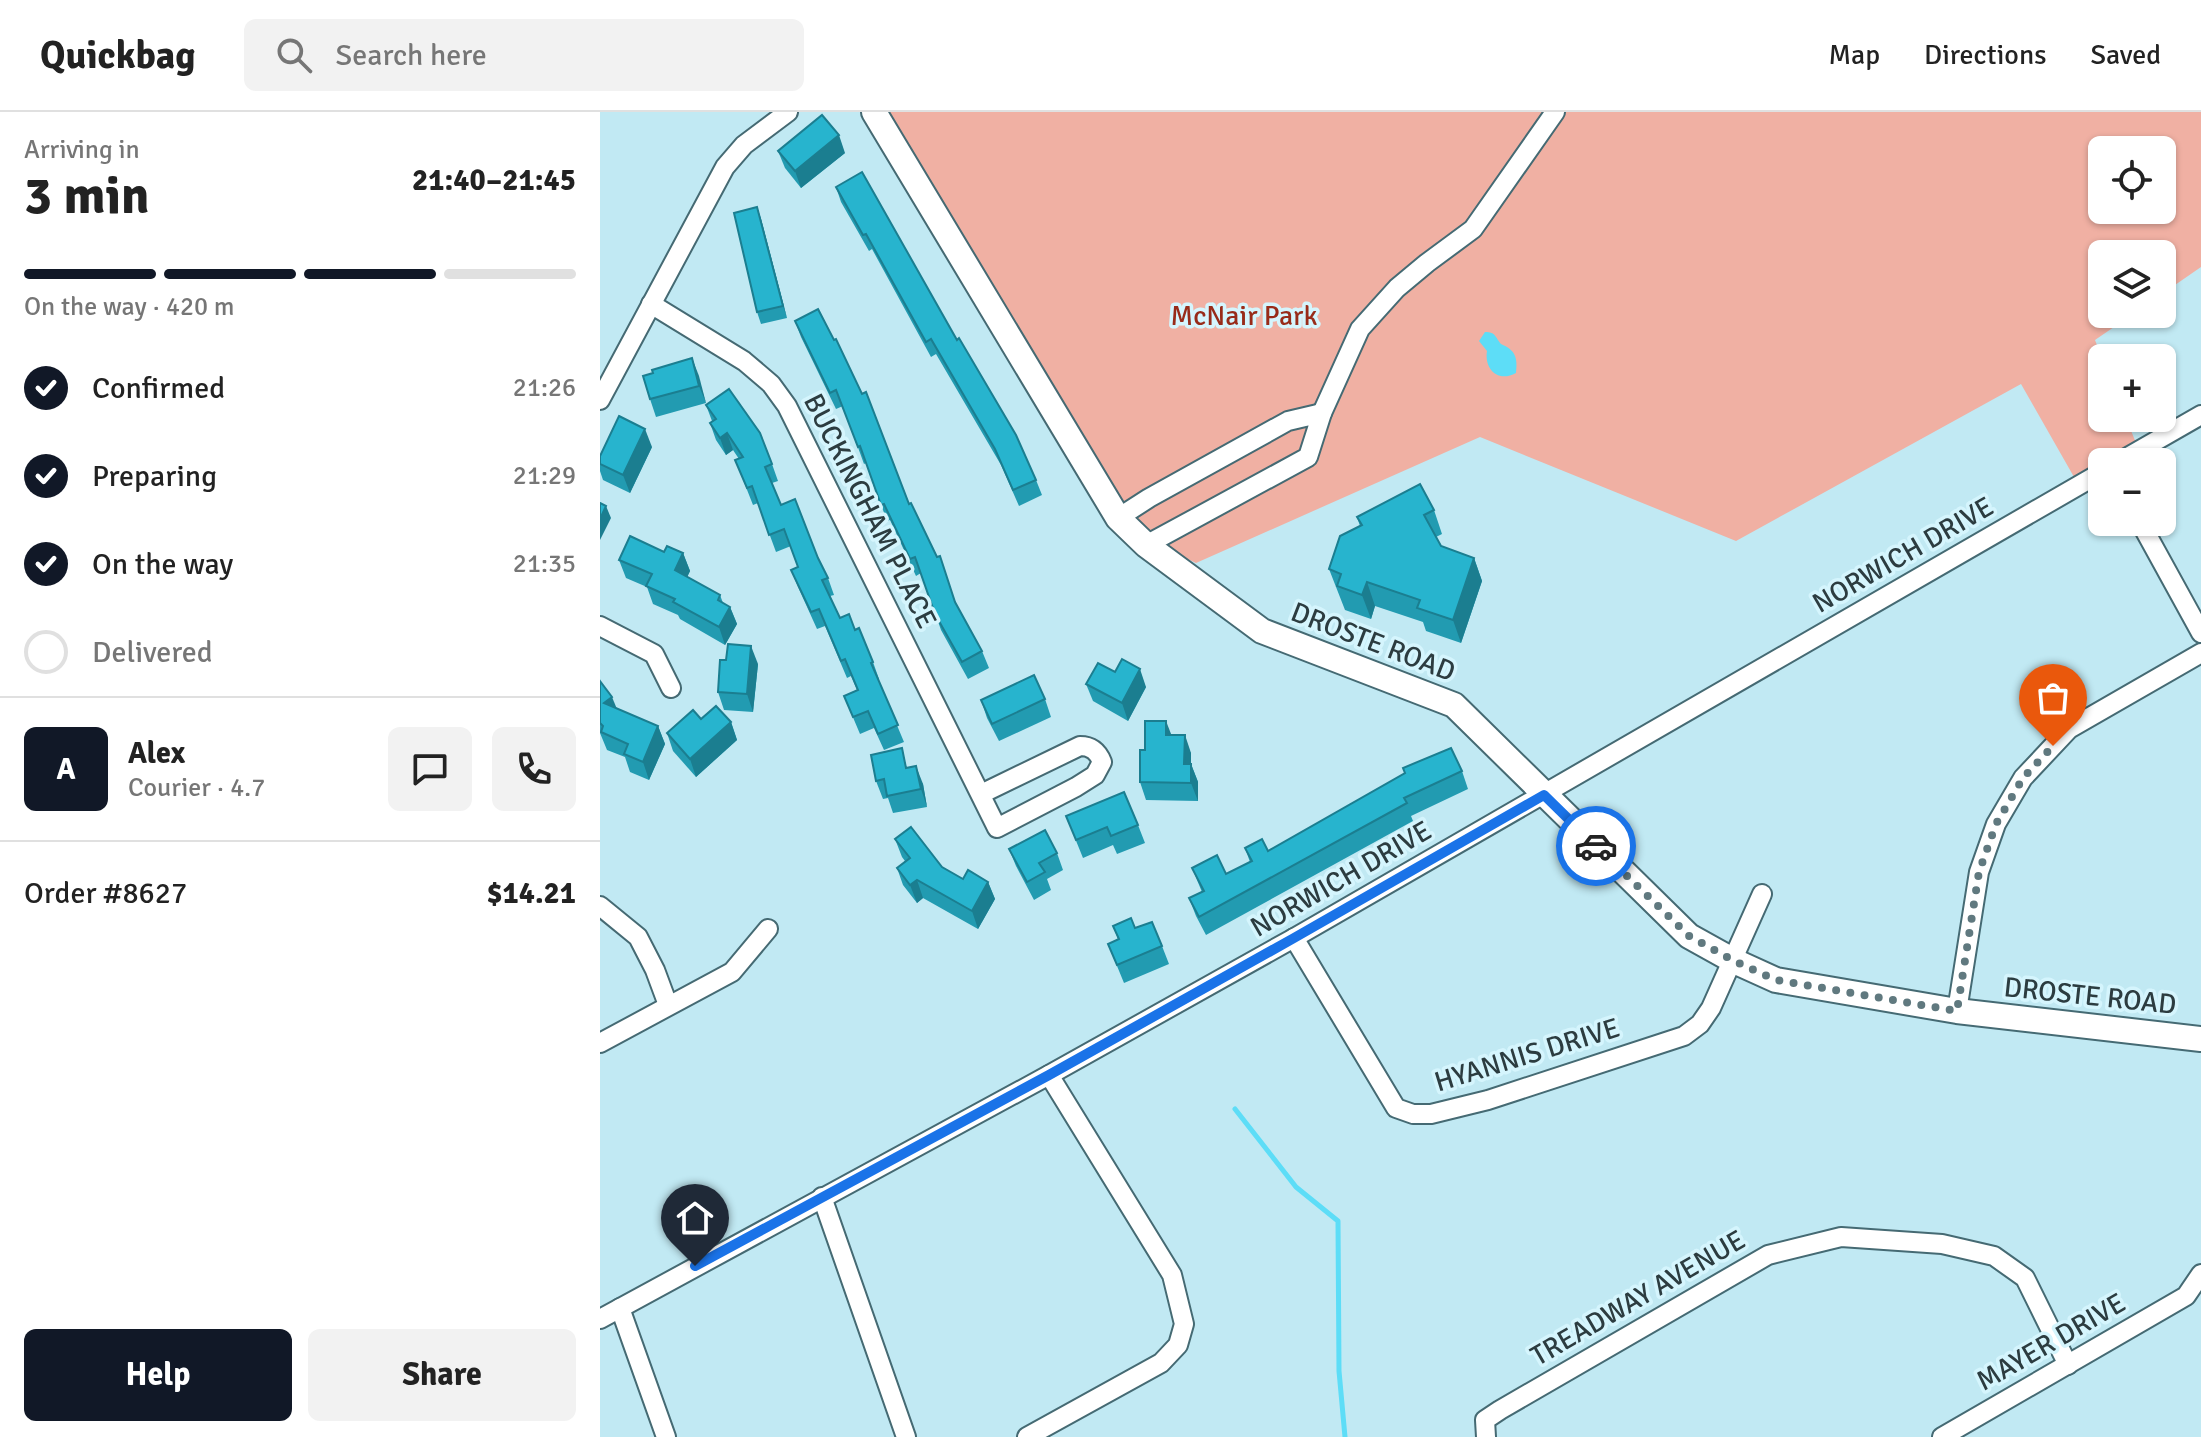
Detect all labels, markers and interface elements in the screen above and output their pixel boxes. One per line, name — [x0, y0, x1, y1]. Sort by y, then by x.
search box — [244, 19, 804, 91]
text: Quickbag — [40, 32, 196, 79]
icon: search — [272, 33, 316, 77]
text: Search here — [336, 37, 487, 74]
text: Map — [1828, 38, 1880, 72]
text: Directions — [1924, 38, 2046, 72]
text: Saved — [2090, 38, 2161, 72]
text: Arriving in — [24, 134, 140, 166]
map controls — [2088, 136, 2176, 536]
button: locate — [2088, 136, 2176, 224]
text: 21:40–21:45 — [412, 162, 576, 199]
text: 3 min — [24, 164, 150, 228]
button: layers — [2088, 240, 2176, 328]
text: On the way · 420 m — [24, 291, 234, 323]
park label: McNair Park — [1171, 299, 1317, 333]
button: + — [2088, 344, 2176, 432]
icon: check — [24, 366, 68, 410]
text: Confirmed — [92, 370, 225, 407]
text: 21:26 — [513, 372, 576, 404]
street label: BUCKINGHAM PLACE — [796, 388, 944, 634]
button: − — [2088, 448, 2176, 536]
icon: check — [24, 454, 68, 498]
text: Preparing — [92, 458, 217, 495]
text: 21:29 — [513, 460, 576, 492]
street label: NORWICH DRIVE — [1807, 490, 1999, 620]
icon: check — [24, 542, 68, 586]
text: On the way — [92, 546, 233, 583]
text: 21:35 — [513, 548, 576, 580]
street label: DROSTE ROAD — [1286, 595, 1460, 689]
text: Delivered — [92, 634, 213, 671]
pin — [2019, 664, 2087, 746]
icon: bag — [2031, 676, 2075, 720]
button: chat — [388, 727, 472, 811]
button: phone — [492, 727, 576, 811]
text: Alex — [128, 735, 185, 772]
text: A — [56, 751, 76, 788]
text: Courier · 4.7 — [128, 772, 265, 804]
courier — [1556, 806, 1636, 886]
street label: NORWICH DRIVE — [1245, 814, 1437, 944]
icon: car — [1574, 824, 1618, 868]
text: Order #8627 — [24, 875, 187, 912]
text: $14.21 — [486, 875, 576, 912]
street label: DROSTE ROAD — [2002, 970, 2178, 1022]
street label: HYANNIS DRIVE — [1430, 1011, 1624, 1099]
pin — [661, 1184, 729, 1266]
icon: home — [673, 1196, 717, 1240]
street label: TREADWAY AVENUE — [1525, 1223, 1751, 1373]
street label: MAYER DRIVE — [1970, 1286, 2132, 1398]
button: Help — [24, 1329, 292, 1421]
button: Share — [308, 1329, 576, 1421]

